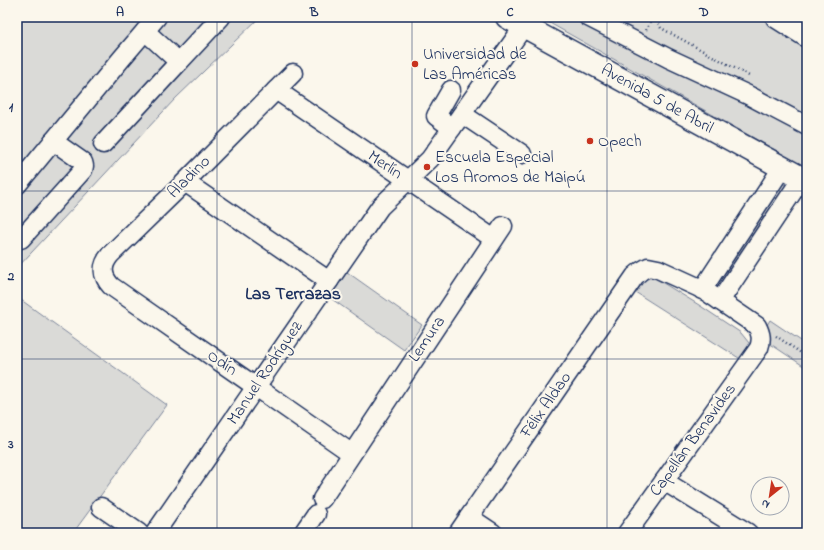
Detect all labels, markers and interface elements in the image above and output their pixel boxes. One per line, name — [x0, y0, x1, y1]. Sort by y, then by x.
text: A — [116, 3, 124, 22]
text: B — [309, 3, 319, 22]
text: C — [506, 3, 514, 22]
text: D — [698, 3, 709, 22]
place label: Universidad de Las Américas — [423, 42, 527, 87]
street label: Avenida 5 de Abril — [596, 58, 718, 140]
marker: Universidad de Las Américas — [410, 59, 420, 69]
text: 1 — [9, 98, 14, 117]
place label: Opech — [598, 129, 642, 154]
marker: Opech — [585, 136, 595, 146]
street label: Merlín — [362, 144, 408, 186]
place label: Escuela Especial Los Aromos de Maipú — [435, 145, 585, 190]
street label: Aladino — [162, 150, 216, 204]
marker: Escuela Especial Los Aromos de Maipú — [422, 162, 432, 172]
text: 2 — [7, 267, 15, 286]
district label: Las Terrazas — [245, 282, 341, 308]
street label: Lemura — [402, 311, 452, 367]
street label: Manuel Rodríguez — [221, 315, 311, 431]
street label: Odín — [202, 344, 242, 382]
street label: Félix Aldao — [513, 367, 578, 444]
street label: Capellán Benavides — [643, 378, 743, 502]
text: 3 — [7, 435, 14, 454]
north arrow — [750, 476, 790, 516]
text: N — [758, 495, 773, 513]

